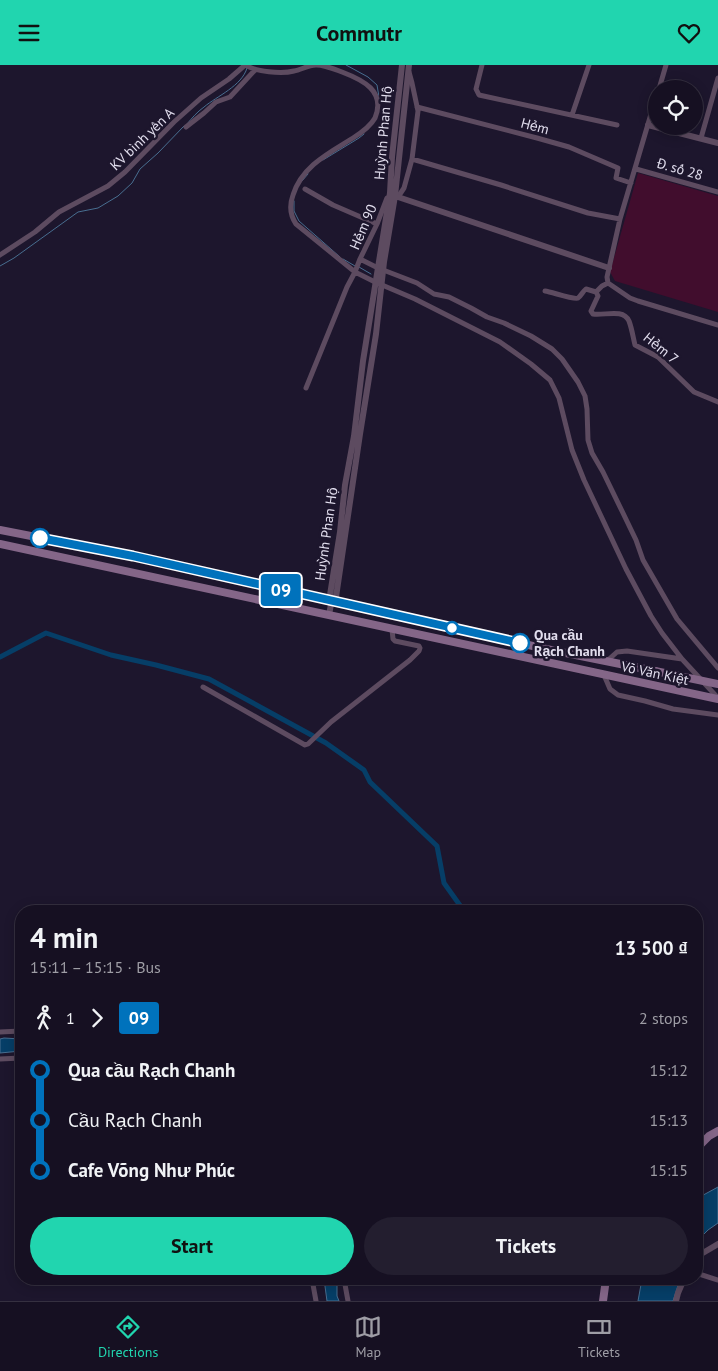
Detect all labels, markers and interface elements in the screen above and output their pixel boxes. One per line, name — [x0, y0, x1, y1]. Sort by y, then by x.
icon: menu — [15, 19, 43, 47]
text: Commutr — [316, 19, 402, 47]
icon: heart — [675, 19, 703, 47]
map controls — [648, 80, 703, 135]
button: locate — [648, 80, 703, 135]
street label: Huỳnh Phan Hộ — [370, 85, 396, 181]
street label: KV bình yên A — [106, 103, 179, 174]
street label: Hẻm — [519, 114, 551, 138]
street label: Đ. số 28 — [654, 154, 705, 184]
street label: Hẻm 90 — [345, 201, 381, 252]
street label: Hẻm 7 — [640, 328, 682, 368]
street label: Huỳnh Phan Hộ — [311, 486, 341, 582]
unlabelled marker — [30, 528, 50, 548]
line badge: 09 — [258, 574, 304, 606]
text: 09 — [271, 578, 291, 601]
unlabelled marker — [445, 621, 459, 635]
place label: Qua cầu Rạch Chanh — [534, 626, 605, 660]
marker: Qua cầu Rạch Chanh — [510, 633, 530, 653]
street label: Võ Văn Kiệt — [619, 657, 691, 689]
text: 4 min — [30, 919, 98, 956]
text: 13 500 ₫ — [615, 936, 688, 960]
text: 15:11 – 15:15 · Bus — [30, 957, 161, 977]
icon: walk — [30, 1004, 58, 1032]
icon: forward — [83, 1004, 111, 1032]
text: 09 — [129, 1006, 149, 1029]
text: 1 — [66, 1008, 75, 1028]
text: 2 stops — [639, 1008, 688, 1028]
text: Qua cầu Rạch Chanh — [68, 1058, 235, 1082]
text: 15:12 — [650, 1060, 688, 1080]
text: Cầu Rạch Chanh — [68, 1108, 202, 1132]
text: 15:13 — [650, 1110, 688, 1130]
text: Cafe Võng Như Phúc — [68, 1158, 235, 1182]
text: 15:15 — [650, 1160, 688, 1180]
button: Start — [30, 1217, 354, 1275]
button: Tickets — [364, 1217, 688, 1275]
tab: Directions — [98, 1313, 158, 1361]
tab: Map — [354, 1313, 382, 1361]
tab: Tickets — [578, 1313, 620, 1361]

